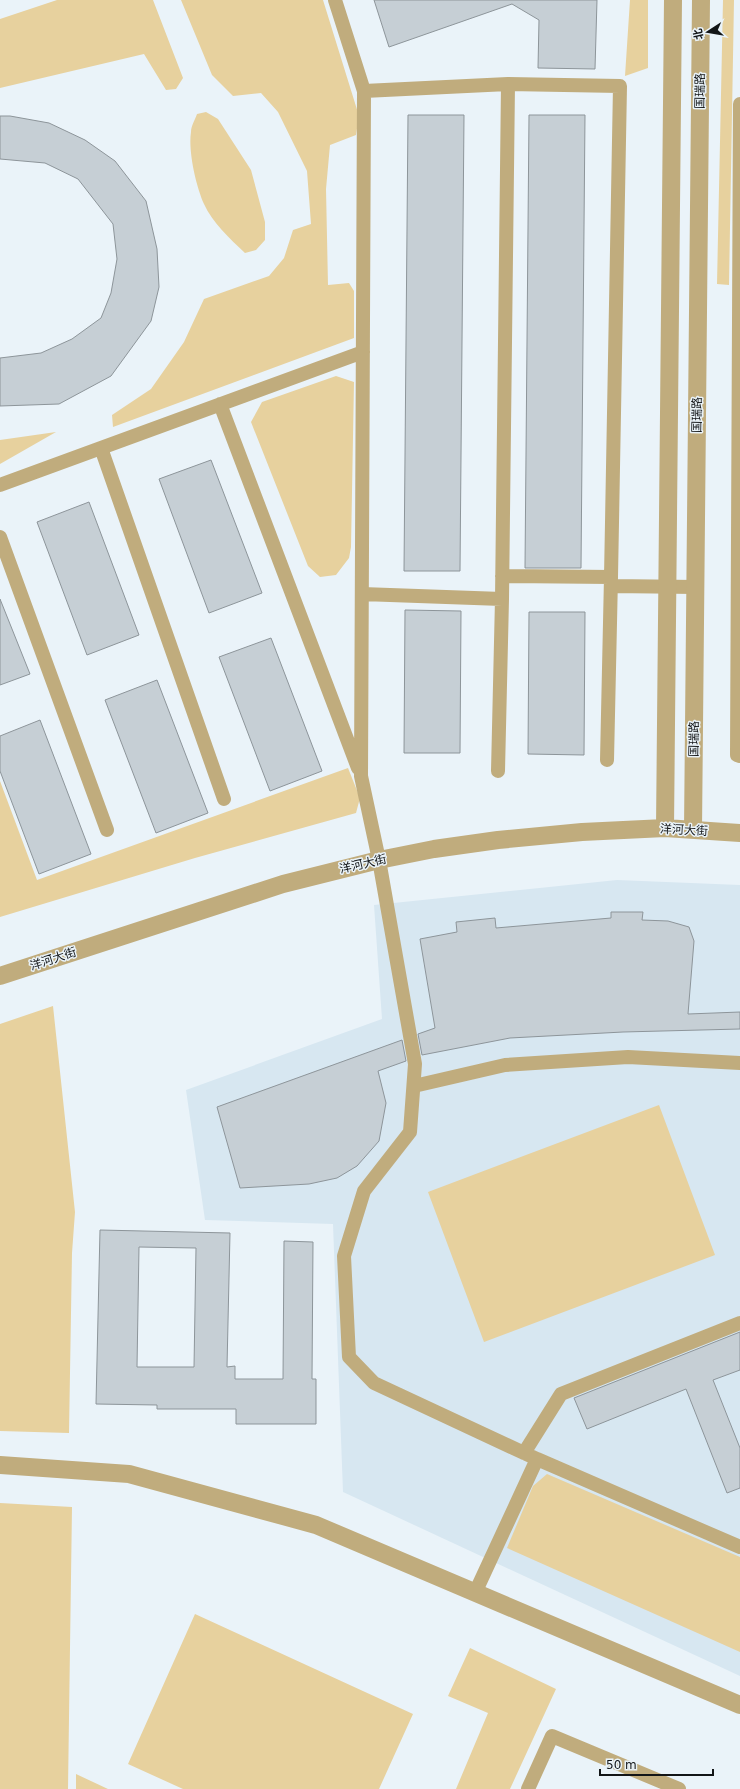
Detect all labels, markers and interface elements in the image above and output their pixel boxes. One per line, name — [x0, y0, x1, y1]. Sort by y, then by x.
north arrow — [688, 12, 728, 52]
text: 北 — [691, 27, 706, 41]
street label: 国瑞路 — [693, 73, 707, 109]
street label: 国瑞路 — [690, 397, 704, 433]
street label: 国瑞路 — [687, 721, 701, 757]
street label: 洋河大街 — [660, 822, 708, 838]
street label: 洋河大街 — [338, 852, 388, 876]
street label: 洋河大街 — [28, 945, 78, 973]
scale bar — [600, 1751, 713, 1777]
text: 50 m — [606, 1758, 637, 1772]

